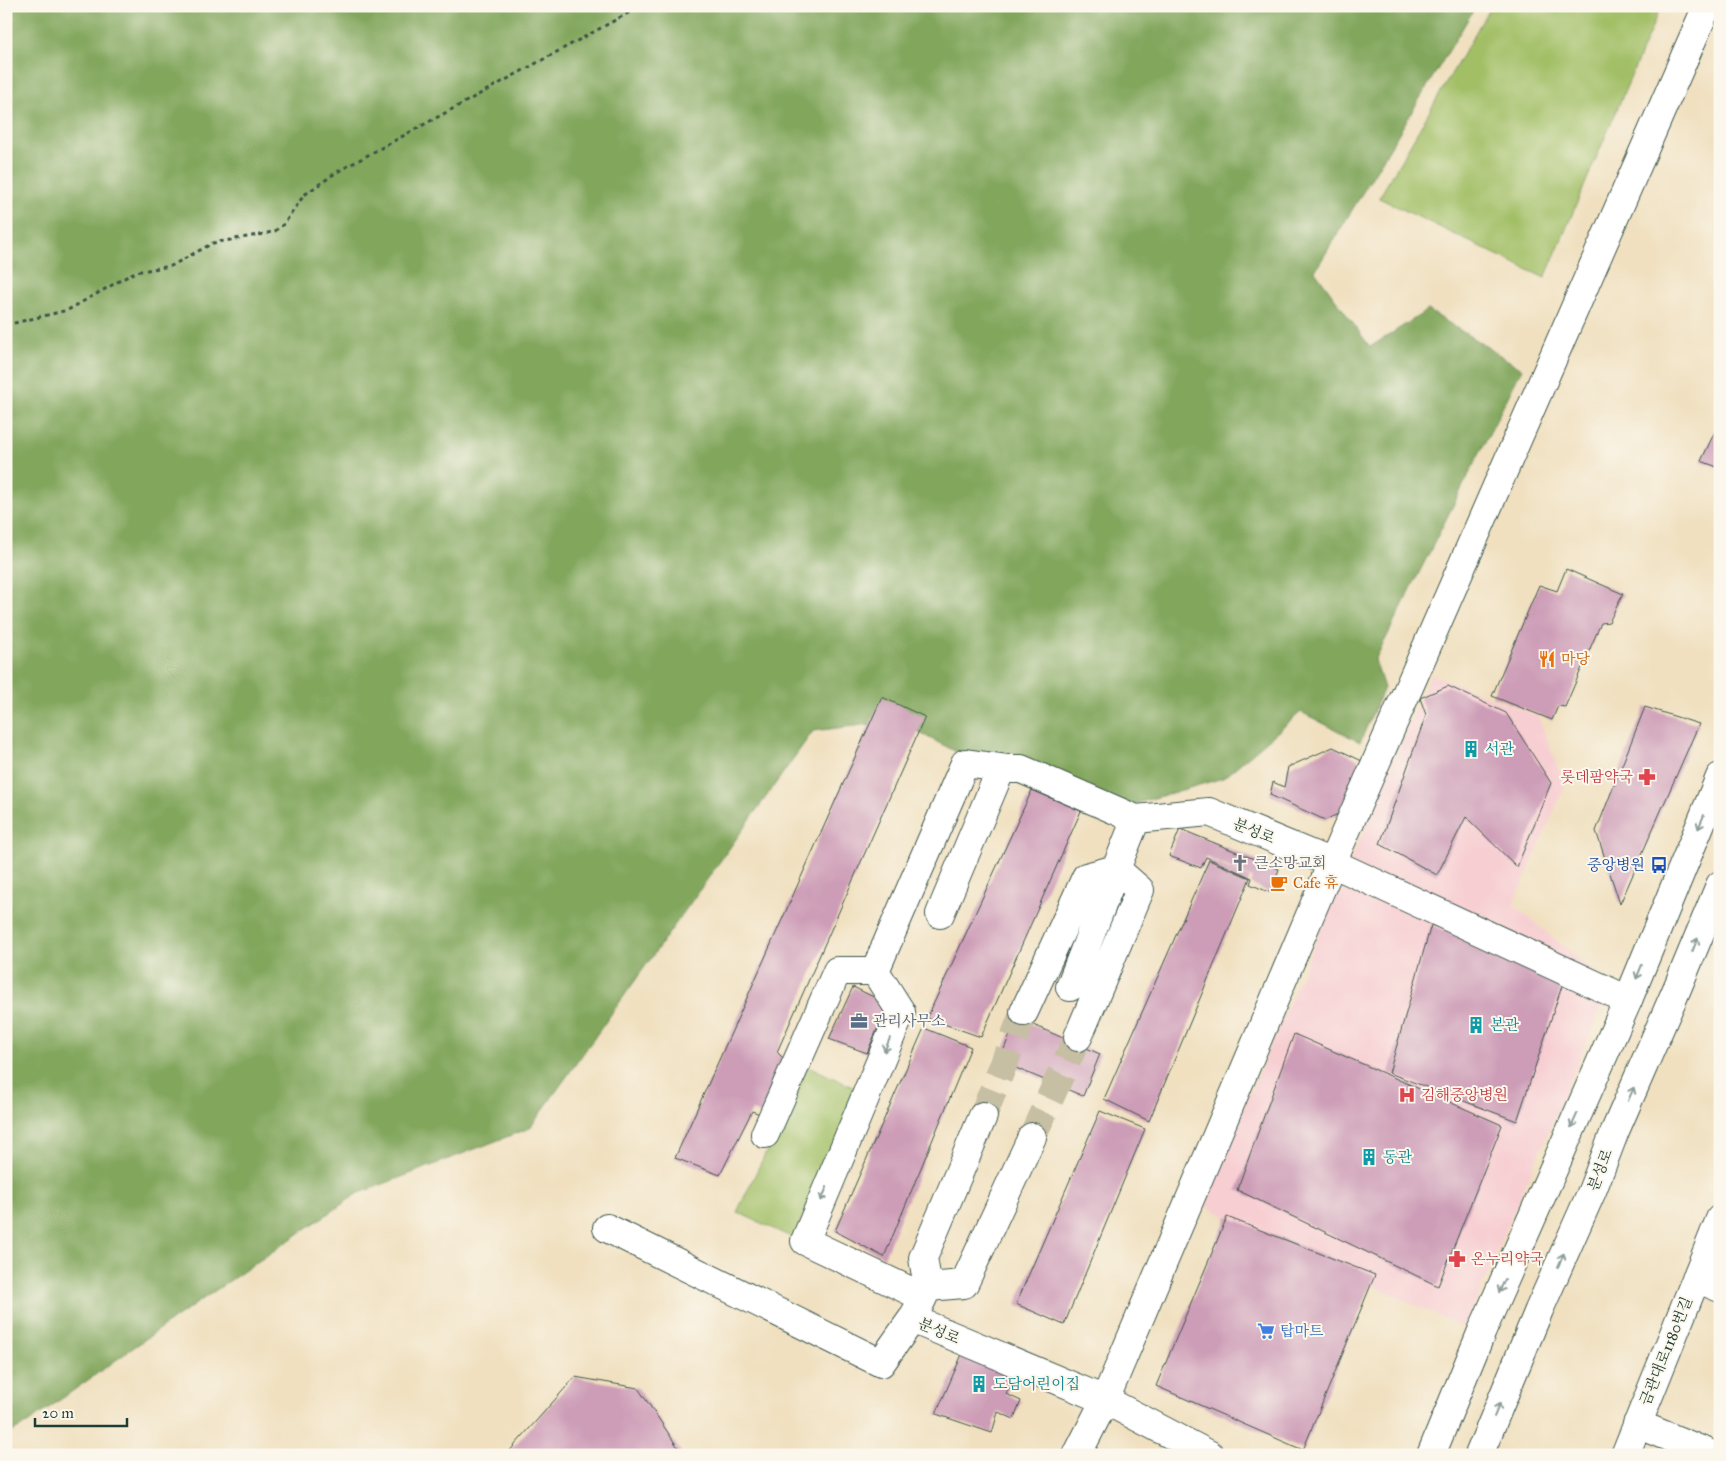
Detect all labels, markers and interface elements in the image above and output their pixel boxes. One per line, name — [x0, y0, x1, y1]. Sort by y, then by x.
restaurant icon: 마당 — [1537, 649, 1557, 669]
place label: 마당 — [1561, 650, 1590, 668]
building icon: 서관 — [1461, 739, 1481, 759]
place label: 서관 — [1485, 740, 1514, 758]
pharmacy icon: 롯데팜약국 — [1637, 767, 1657, 787]
place label: 롯데팜약국 — [1561, 768, 1634, 786]
one-way arrow — [1696, 814, 1705, 829]
street label: 분성로 — [1230, 815, 1278, 848]
church icon: 큰소망교회 — [1230, 853, 1250, 873]
place label: 큰소망교회 — [1254, 854, 1326, 872]
bus stop icon: 중앙병원 — [1649, 855, 1669, 875]
place label: 중앙병원 — [1587, 856, 1645, 874]
cafe icon: Cafe 휴 — [1269, 873, 1289, 893]
place label: Cafe 휴 — [1293, 874, 1339, 892]
one-way arrow — [1691, 938, 1701, 953]
one-way arrow — [1634, 964, 1643, 979]
office icon: 관리사무소 — [849, 1011, 869, 1031]
place label: 관리사무소 — [873, 1012, 946, 1030]
building icon: 본관 — [1466, 1015, 1486, 1035]
place label: 본관 — [1490, 1016, 1519, 1034]
one-way arrow — [882, 1037, 891, 1052]
hospital icon: 김해중앙병원 — [1397, 1085, 1417, 1105]
place label: 김해중앙병원 — [1421, 1086, 1508, 1104]
one-way arrow — [1626, 1087, 1636, 1102]
one-way arrow — [1569, 1113, 1579, 1128]
street label: 분성로 — [1584, 1146, 1616, 1194]
building icon: 동관 — [1359, 1147, 1379, 1167]
place label: 동관 — [1383, 1148, 1412, 1166]
one-way arrow — [819, 1186, 829, 1201]
pharmacy icon: 온누리약국 — [1447, 1249, 1467, 1269]
place label: 온누리약국 — [1471, 1250, 1544, 1268]
one-way arrow — [1556, 1253, 1566, 1268]
one-way arrow — [1496, 1278, 1506, 1293]
street label: 금관대로1180번길 — [1636, 1294, 1696, 1408]
street label: 분성로 — [915, 1314, 963, 1348]
supermarket icon: 탑마트 — [1256, 1321, 1276, 1341]
place label: 탑마트 — [1280, 1322, 1324, 1340]
building icon: 도담어린이집 — [969, 1374, 989, 1394]
place label: 도담어린이집 — [993, 1375, 1080, 1393]
scale bar — [35, 1396, 128, 1428]
one-way arrow — [1493, 1403, 1503, 1418]
text: 20 m — [42, 1404, 74, 1422]

